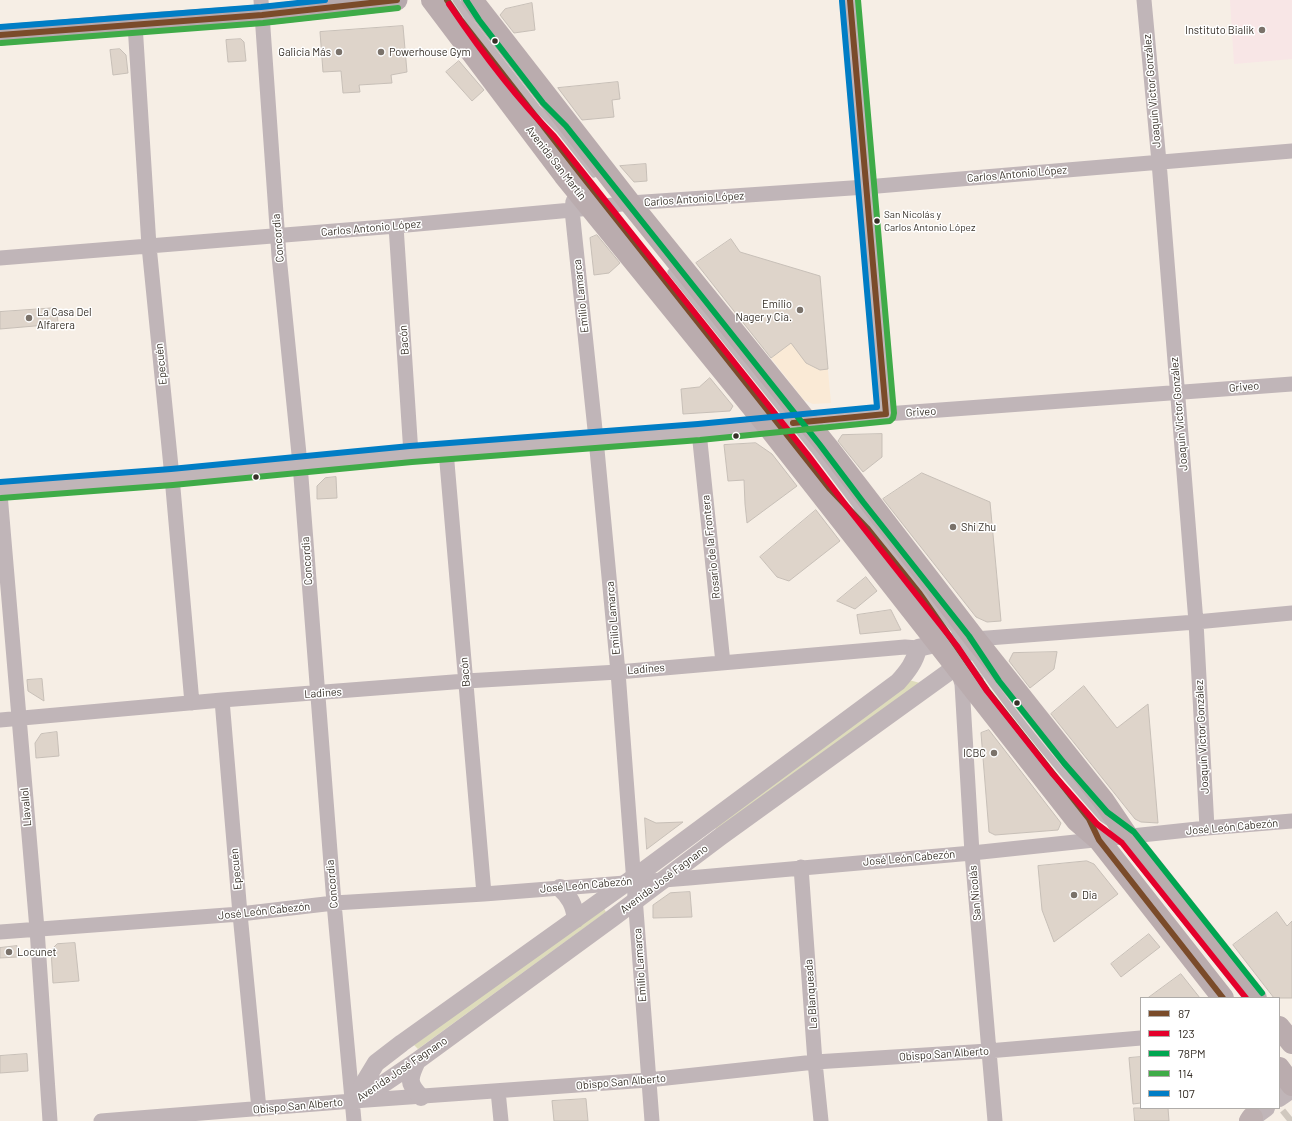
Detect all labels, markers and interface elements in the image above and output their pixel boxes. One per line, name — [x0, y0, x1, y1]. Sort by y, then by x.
place label: Instituto Bialik — [1185, 23, 1254, 37]
marker: Instituto Bialik — [1257, 25, 1267, 35]
street label: Joaquín Victor González — [1140, 34, 1164, 148]
unlabelled marker — [490, 36, 500, 46]
place label: Galicia Más — [278, 45, 331, 59]
place label: Powerhouse Gym — [389, 45, 471, 59]
marker: Galicia Más — [334, 47, 344, 57]
marker: Powerhouse Gym — [376, 47, 386, 57]
street label: Avenida San Martín — [523, 124, 589, 202]
street label: Carlos Antonio López — [966, 163, 1068, 185]
street label: Carlos Antonio López — [643, 189, 745, 209]
place label: San Nicolás y Carlos Antonio López — [884, 209, 975, 232]
street label: Concordia — [269, 213, 287, 263]
marker: San Nicolás y Carlos Antonio López — [872, 216, 882, 226]
street label: Carlos Antonio López — [320, 217, 422, 239]
street label: Emilio Lamarca — [571, 259, 591, 333]
place label: Emilio Nager y Cia. — [736, 297, 792, 323]
place label: La Casa Del Alfarera — [37, 305, 92, 331]
marker: Emilio Nager y Cia. — [795, 305, 805, 315]
marker: La Casa Del Alfarera — [24, 313, 34, 323]
street label: Bacón — [396, 325, 412, 355]
street label: Epecuén — [152, 342, 170, 386]
street label: Joaquín Victor González — [1167, 357, 1191, 471]
street label: Griveo — [1228, 379, 1260, 395]
street label: Griveo — [905, 404, 937, 420]
unlabelled marker — [731, 431, 741, 441]
unlabelled marker — [251, 472, 261, 482]
street label: Rosario de la Frontera — [699, 494, 723, 600]
place label: Shi Zhu — [961, 520, 996, 534]
marker: Shi Zhu — [948, 522, 958, 532]
street label: Concordia — [299, 536, 315, 586]
street label: Emilio Lamarca — [603, 581, 623, 655]
street label: Bacón — [457, 656, 473, 688]
street label: Ladines — [627, 661, 665, 677]
street label: Joaquín Victor González — [1192, 680, 1212, 794]
street label: Ladines — [304, 685, 342, 701]
unlabelled marker — [1012, 698, 1022, 708]
place label: ICBC — [963, 746, 986, 760]
marker: ICBC — [989, 748, 999, 758]
street label: Llavallol — [18, 787, 34, 827]
street label: José León Cabezón — [1185, 816, 1279, 838]
street label: Avenida José Fagnano — [618, 842, 710, 916]
street label: José León Cabezón — [862, 847, 956, 869]
street label: Epecuén — [228, 848, 244, 890]
street label: Concordia — [323, 859, 341, 909]
street label: San Nicolás — [966, 865, 984, 921]
street label: José León Cabezón — [539, 874, 633, 896]
place label: Dia — [1082, 888, 1097, 902]
marker: Dia — [1069, 890, 1079, 900]
street label: José León Cabezón — [217, 900, 311, 922]
street label: Emilio Lamarca — [631, 928, 649, 1002]
place label: Locunet — [17, 945, 57, 959]
marker: Locunet — [4, 947, 14, 957]
street label: La Blanqueada — [802, 959, 820, 1029]
legend — [1140, 997, 1280, 1109]
text: 87 — [1178, 1006, 1190, 1020]
text: 123 — [1178, 1026, 1195, 1040]
street label: Avenida José Fagnano — [354, 1034, 450, 1104]
street label: Obispo San Alberto — [899, 1044, 989, 1064]
text: 78PM — [1178, 1046, 1206, 1060]
text: 114 — [1178, 1066, 1193, 1080]
street label: Obispo San Alberto — [575, 1071, 667, 1093]
text: 107 — [1178, 1086, 1195, 1100]
street label: Obispo San Alberto — [252, 1095, 344, 1117]

